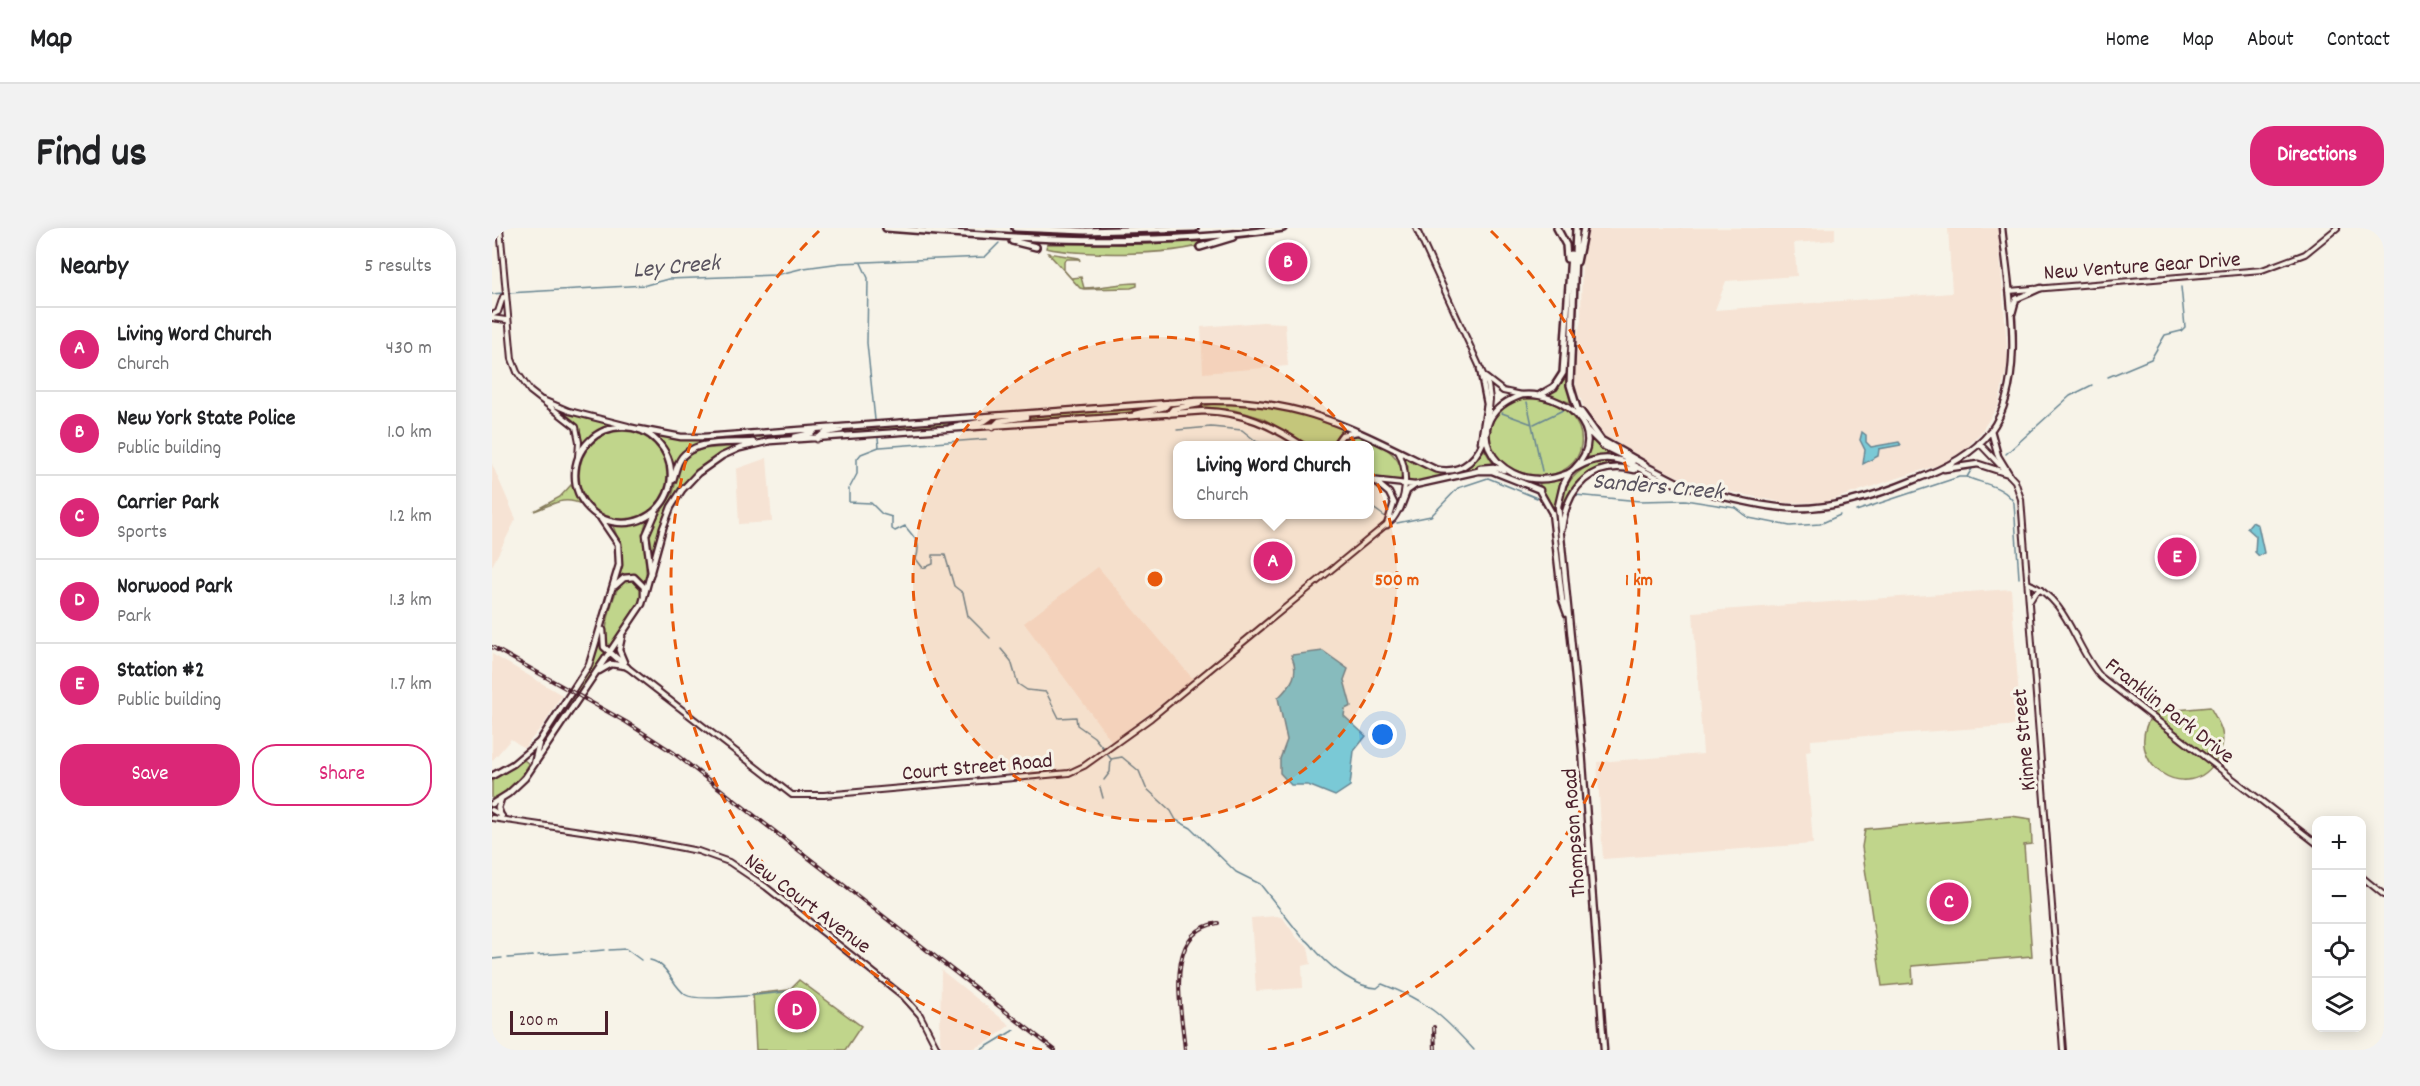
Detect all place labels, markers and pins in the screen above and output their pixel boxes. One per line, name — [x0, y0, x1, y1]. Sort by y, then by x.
pin: B — [1268, 240, 1308, 285]
pin: E — [2158, 534, 2196, 580]
pin: A — [1254, 538, 1292, 584]
centre of rings — [1145, 569, 1165, 589]
pin: C — [1930, 880, 1968, 924]
pin: D — [778, 988, 816, 1032]

